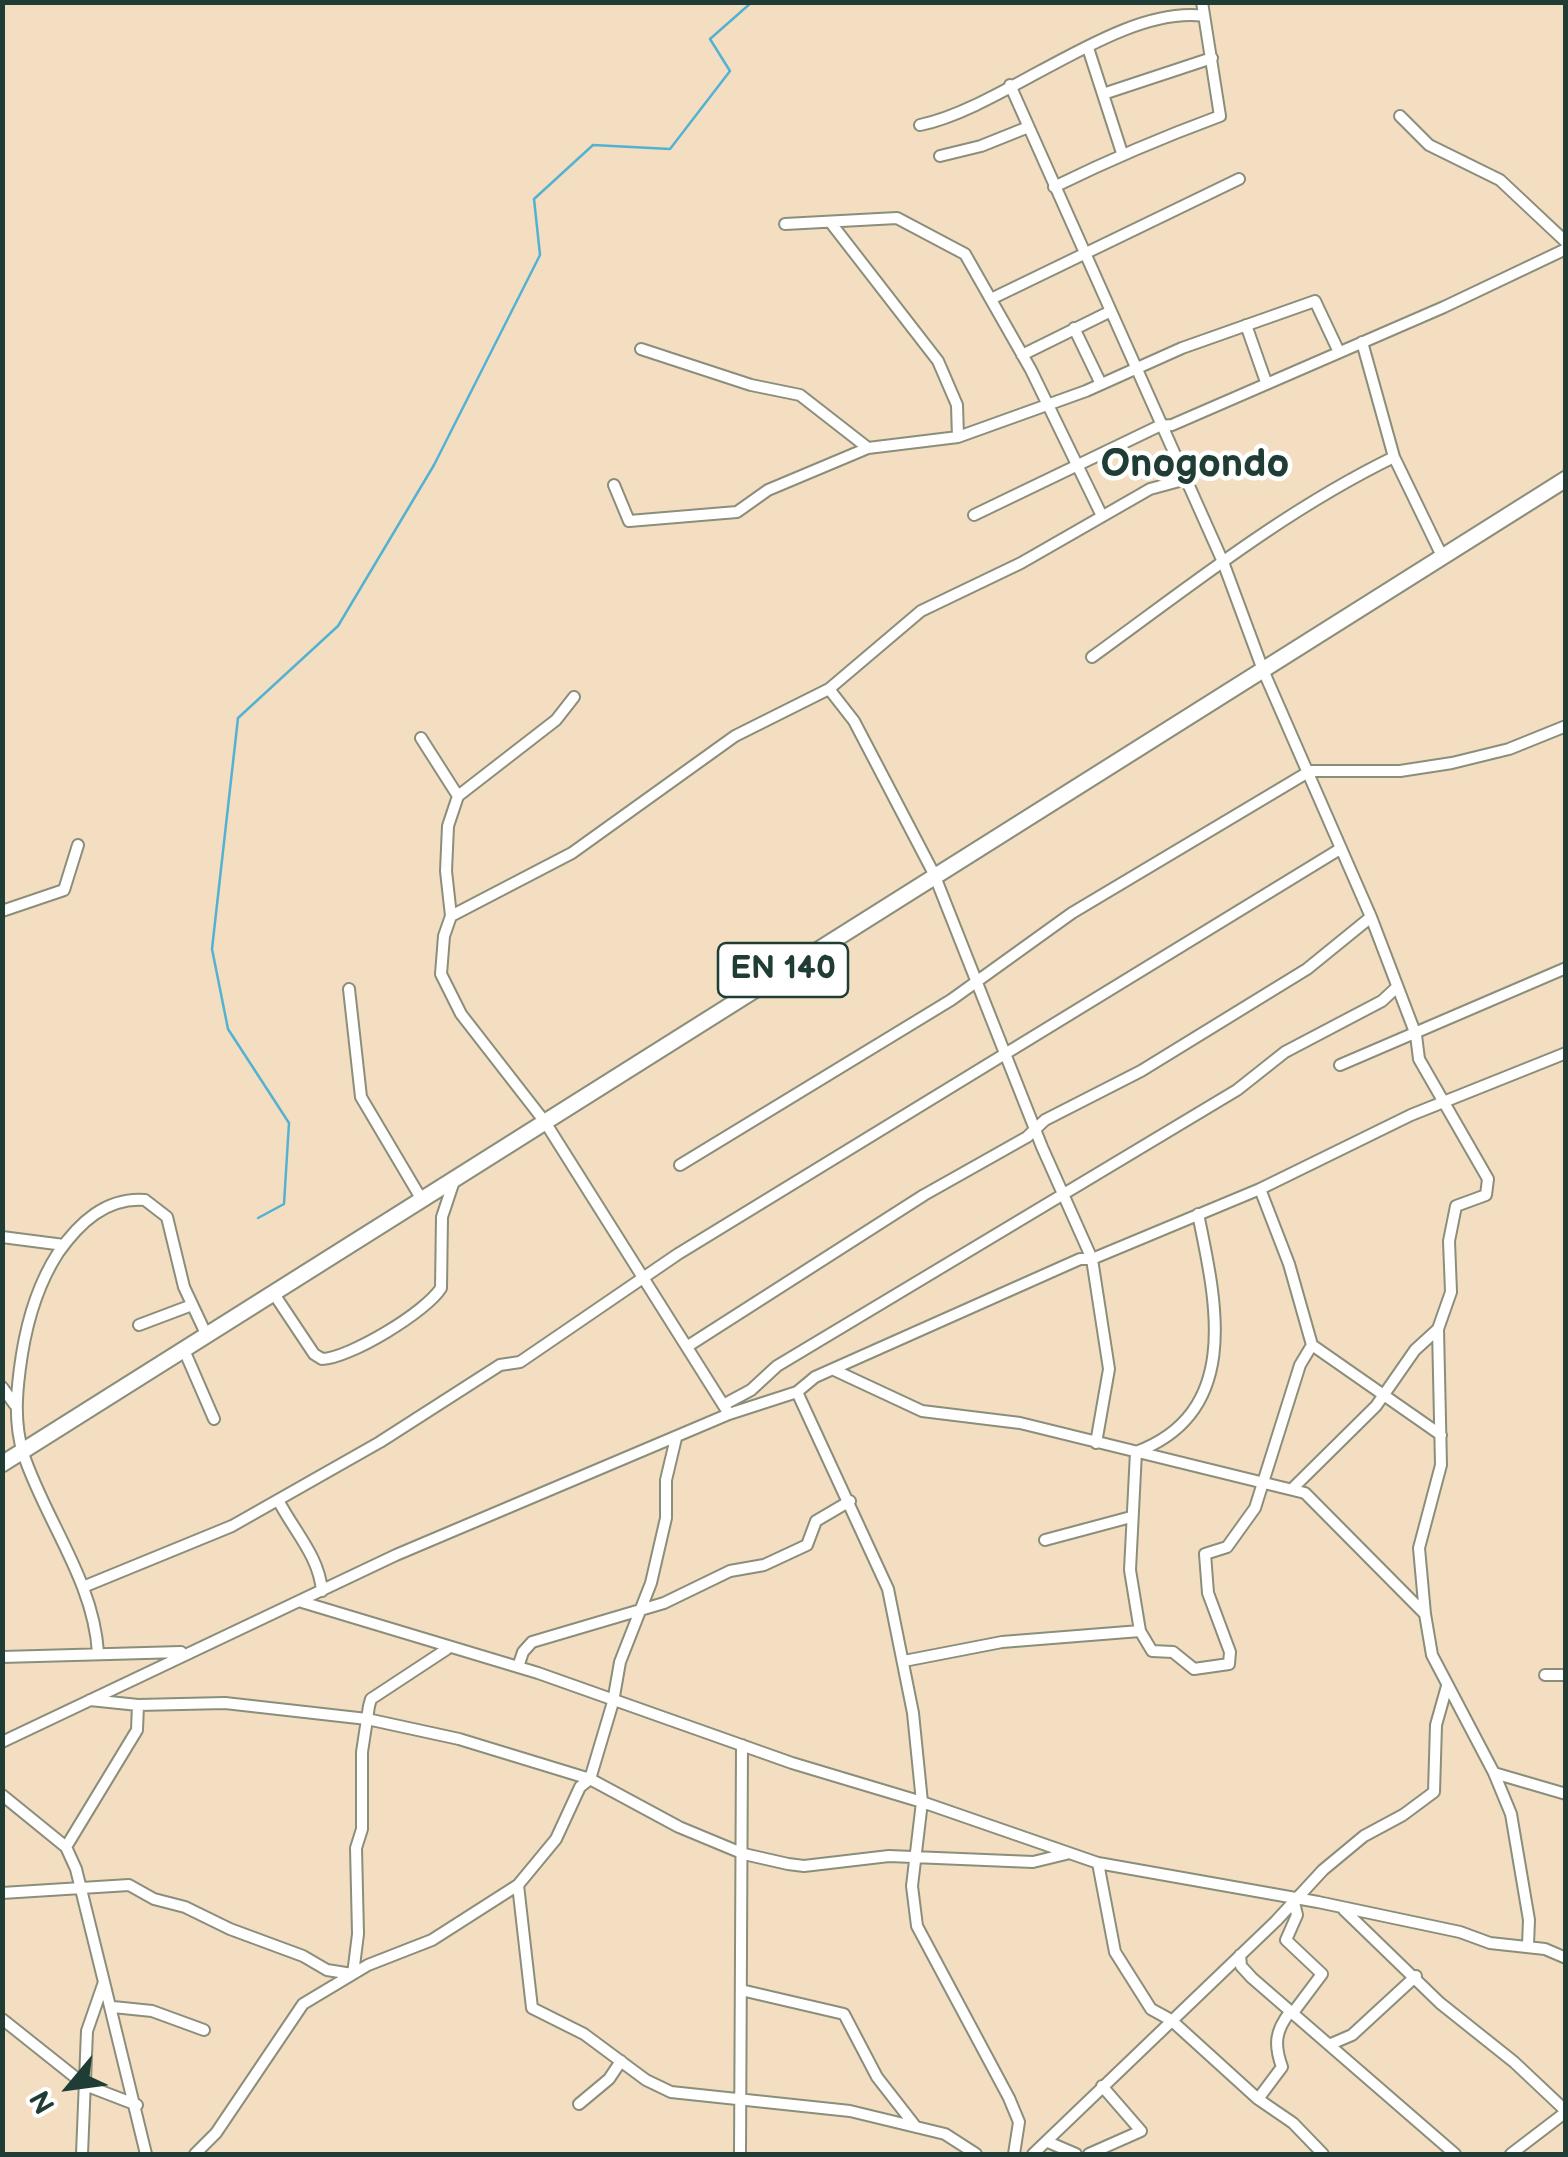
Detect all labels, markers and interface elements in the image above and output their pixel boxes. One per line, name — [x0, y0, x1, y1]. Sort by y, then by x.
district label: Onogondo — [1101, 442, 1289, 490]
road number: EN 140 — [718, 943, 848, 997]
north arrow — [20, 2037, 120, 2137]
text: N — [24, 2085, 63, 2119]

